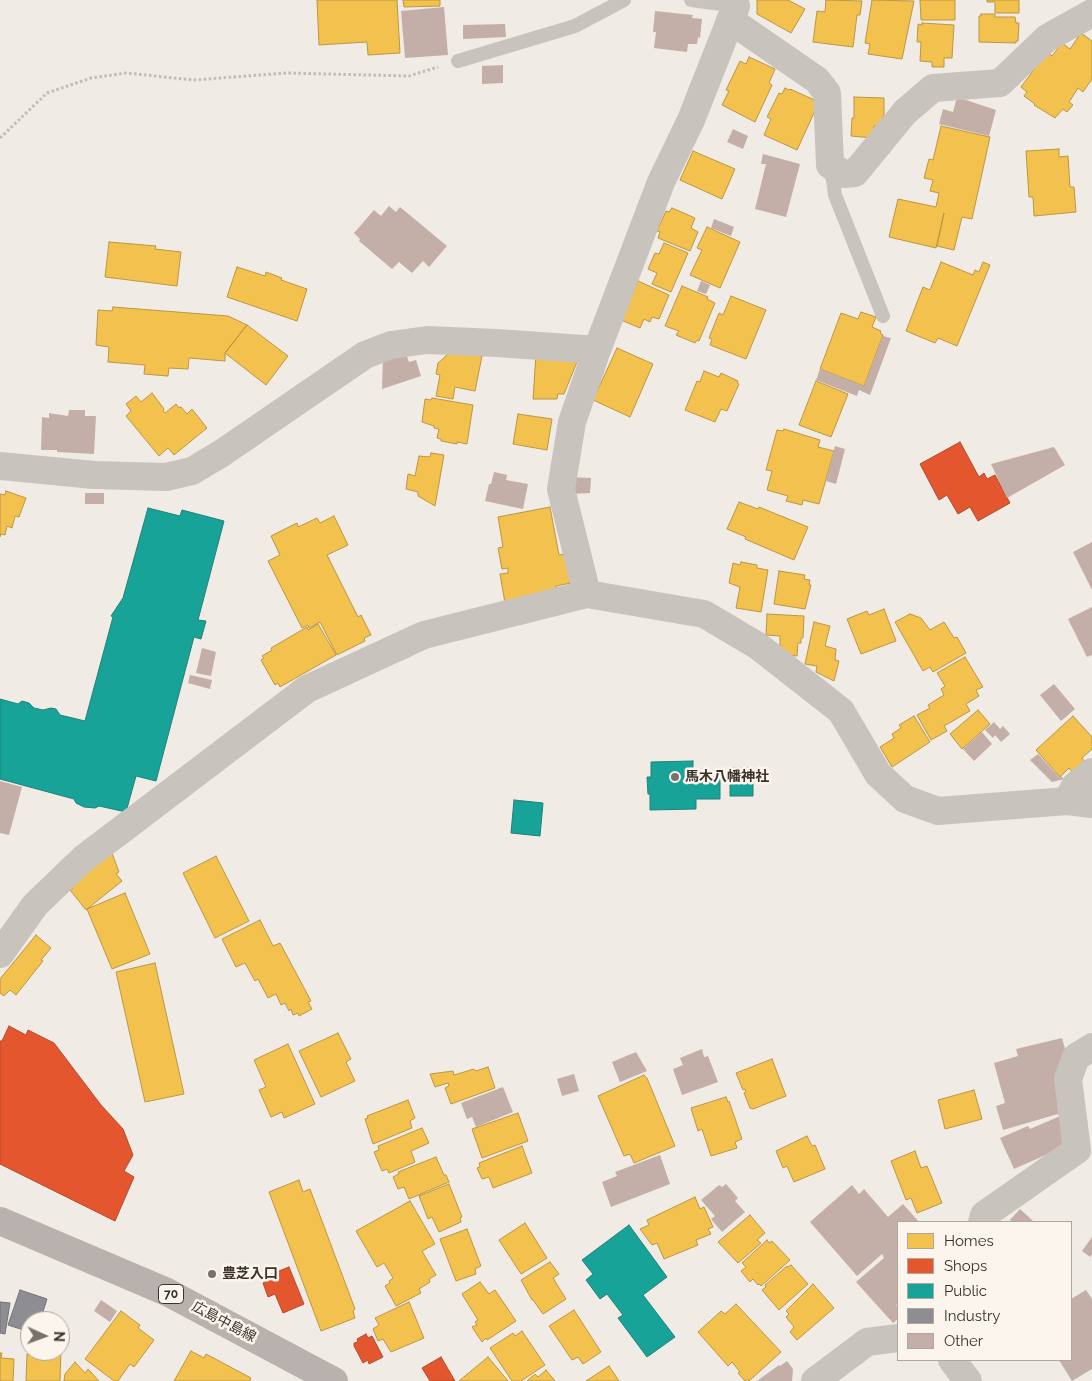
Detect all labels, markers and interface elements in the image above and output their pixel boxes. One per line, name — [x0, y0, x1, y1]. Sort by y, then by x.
place label: 馬木八幡神社 — [685, 769, 769, 785]
marker: 馬木八幡神社 — [669, 771, 681, 783]
legend — [897, 1221, 1072, 1361]
text: Homes — [944, 1232, 994, 1250]
text: Shops — [944, 1257, 987, 1275]
place label: 豊芝入口 — [222, 1266, 278, 1282]
marker: 豊芝入口 — [206, 1268, 218, 1280]
text: Public — [944, 1282, 987, 1300]
road number: 70 — [158, 1285, 184, 1304]
street label: 広島中島線 — [189, 1298, 259, 1346]
text: Industry — [944, 1307, 1000, 1325]
north arrow — [20, 1311, 70, 1361]
text: N — [51, 1331, 67, 1342]
text: Other — [944, 1332, 983, 1350]

